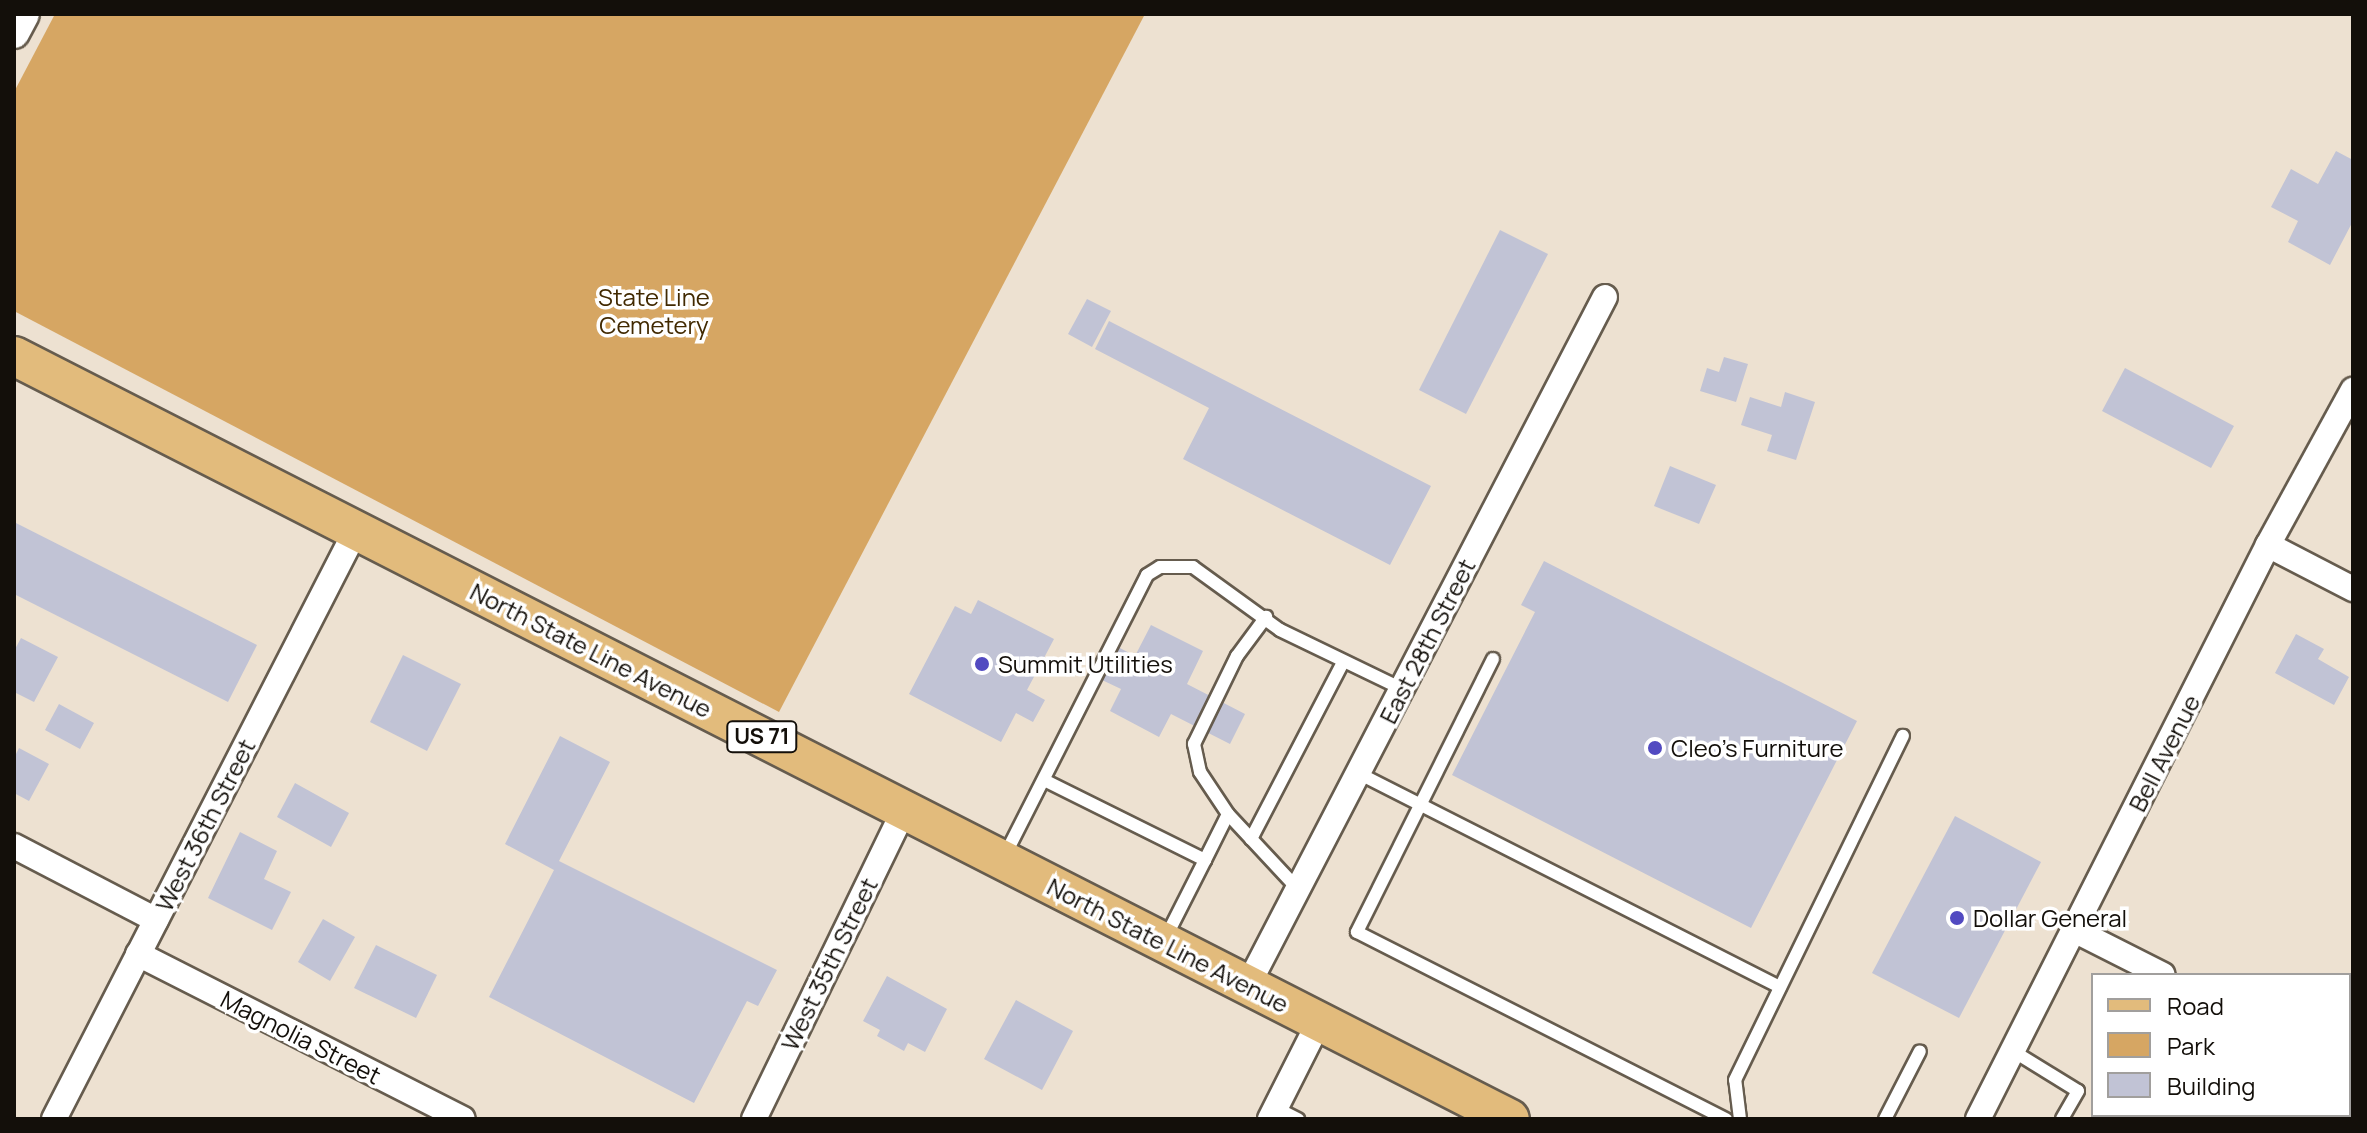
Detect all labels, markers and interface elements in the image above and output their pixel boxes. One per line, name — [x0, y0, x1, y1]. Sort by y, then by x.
park label: State Line Cemetery — [598, 283, 710, 339]
street label: East 28th Street — [1373, 554, 1481, 728]
street label: North State Line Avenue — [466, 577, 716, 723]
place label: Summit Utilities — [998, 650, 1173, 678]
marker: Summit Utilities — [973, 655, 991, 673]
street label: Bell Avenue — [2122, 690, 2206, 816]
road number: US 71 — [726, 719, 798, 755]
street label: West 36th Street — [149, 734, 261, 916]
place label: Cleo's Furniture — [1671, 734, 1843, 762]
marker: Cleo's Furniture — [1646, 739, 1664, 757]
street label: North State Line Avenue — [1043, 872, 1293, 1018]
street label: West 35th Street — [775, 873, 883, 1055]
place label: Dollar General — [1973, 904, 2127, 932]
marker: Dollar General — [1948, 909, 1966, 927]
legend — [2091, 973, 2351, 1117]
street label: Magnolia Street — [216, 984, 386, 1090]
text: Road — [2167, 989, 2224, 1022]
text: Park — [2167, 1029, 2215, 1062]
text: Building — [2167, 1069, 2255, 1102]

